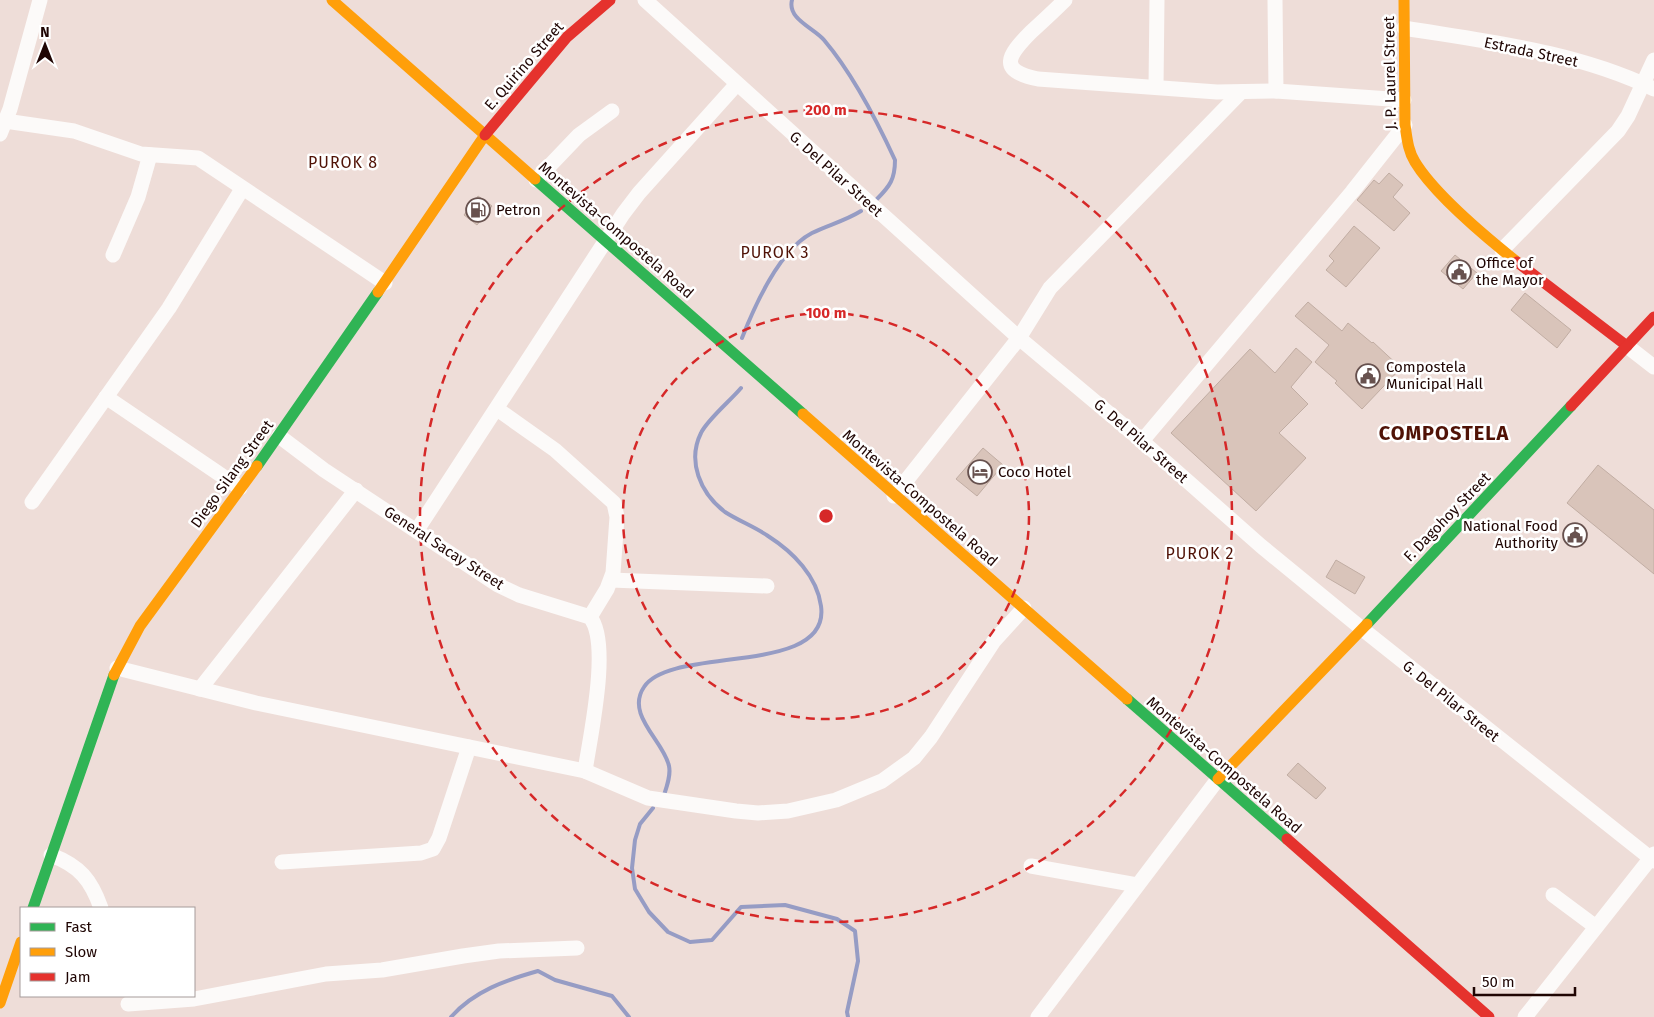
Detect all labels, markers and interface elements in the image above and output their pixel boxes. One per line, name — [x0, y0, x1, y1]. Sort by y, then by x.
street label: J. P. Laurel Street — [1380, 16, 1400, 130]
street label: E. Quirino Street — [481, 18, 568, 114]
north arrow — [20, 20, 70, 70]
text: N — [40, 24, 50, 41]
street label: Estrada Street — [1482, 33, 1580, 71]
text: 200 m — [805, 101, 847, 119]
street label: G. Del Pilar Street — [786, 127, 887, 221]
district label: PUROK 8 — [308, 153, 378, 172]
street label: Montevista-Compostela Road — [535, 158, 697, 302]
fuel station icon: Petron — [465, 197, 491, 223]
place label: Petron — [496, 201, 541, 219]
district label: PUROK 3 — [740, 243, 810, 262]
place label: Office of the Mayor — [1476, 254, 1544, 289]
public building icon: Office of the Mayor — [1446, 259, 1472, 285]
text: 100 m — [806, 304, 846, 322]
place label: Compostela Municipal Hall — [1386, 358, 1484, 393]
public building icon: Compostela Municipal Hall — [1355, 363, 1381, 389]
street label: G. Del Pilar Street — [1090, 395, 1192, 487]
street label: Diego Silang Street — [187, 416, 277, 531]
district label: COMPOSTELA — [1379, 421, 1510, 445]
street label: Montevista-Compostela Road — [839, 426, 1001, 570]
hotel icon: Coco Hotel — [967, 459, 993, 485]
place label: Coco Hotel — [998, 463, 1072, 481]
street label: F. Dagohoy Street — [1400, 468, 1495, 565]
street label: General Sacay Street — [381, 502, 508, 594]
centre of rings — [817, 507, 835, 525]
place label: National Food Authority — [1463, 517, 1559, 552]
public building icon: National Food Authority — [1562, 522, 1588, 548]
district label: PUROK 2 — [1165, 544, 1235, 563]
street label: G. Del Pilar Street — [1399, 657, 1503, 746]
street label: Montevista-Compostela Road — [1143, 693, 1305, 837]
legend — [20, 907, 195, 997]
text: Fast — [65, 918, 92, 936]
text: Slow — [65, 943, 97, 961]
scale bar — [1474, 964, 1575, 996]
text: Jam — [65, 968, 91, 986]
text: 50 m — [1482, 973, 1515, 991]

